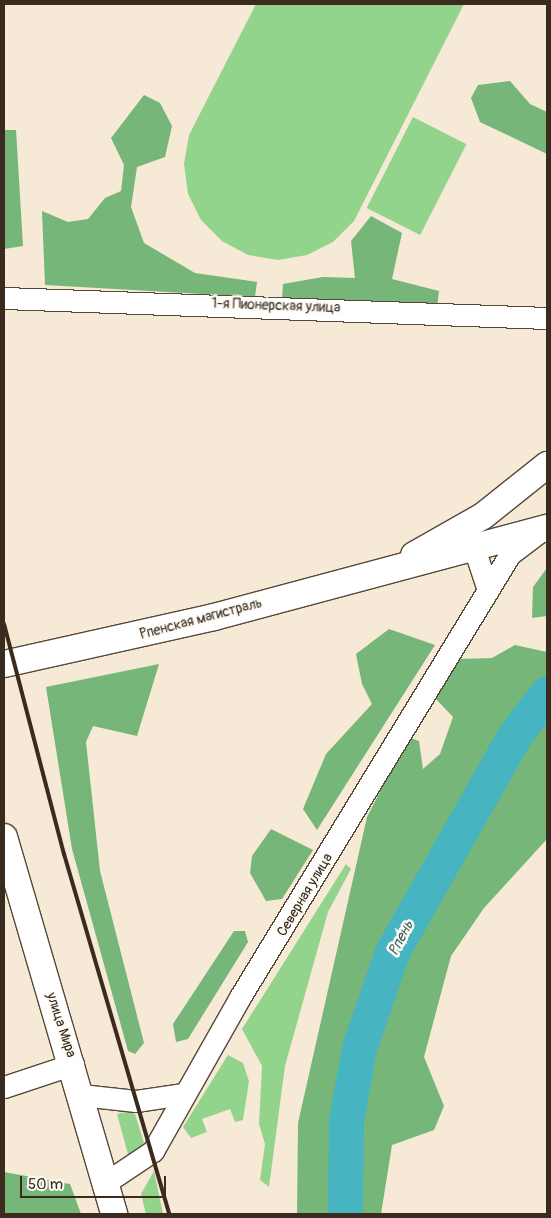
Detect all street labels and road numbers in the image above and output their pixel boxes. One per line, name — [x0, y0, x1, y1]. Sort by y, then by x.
street label: 1-я Пионерская улица — [211, 295, 341, 317]
street label: Рпенская магистраль — [138, 595, 264, 643]
street label: Северная улица — [274, 850, 336, 940]
street label: улица Мира — [43, 990, 79, 1060]

